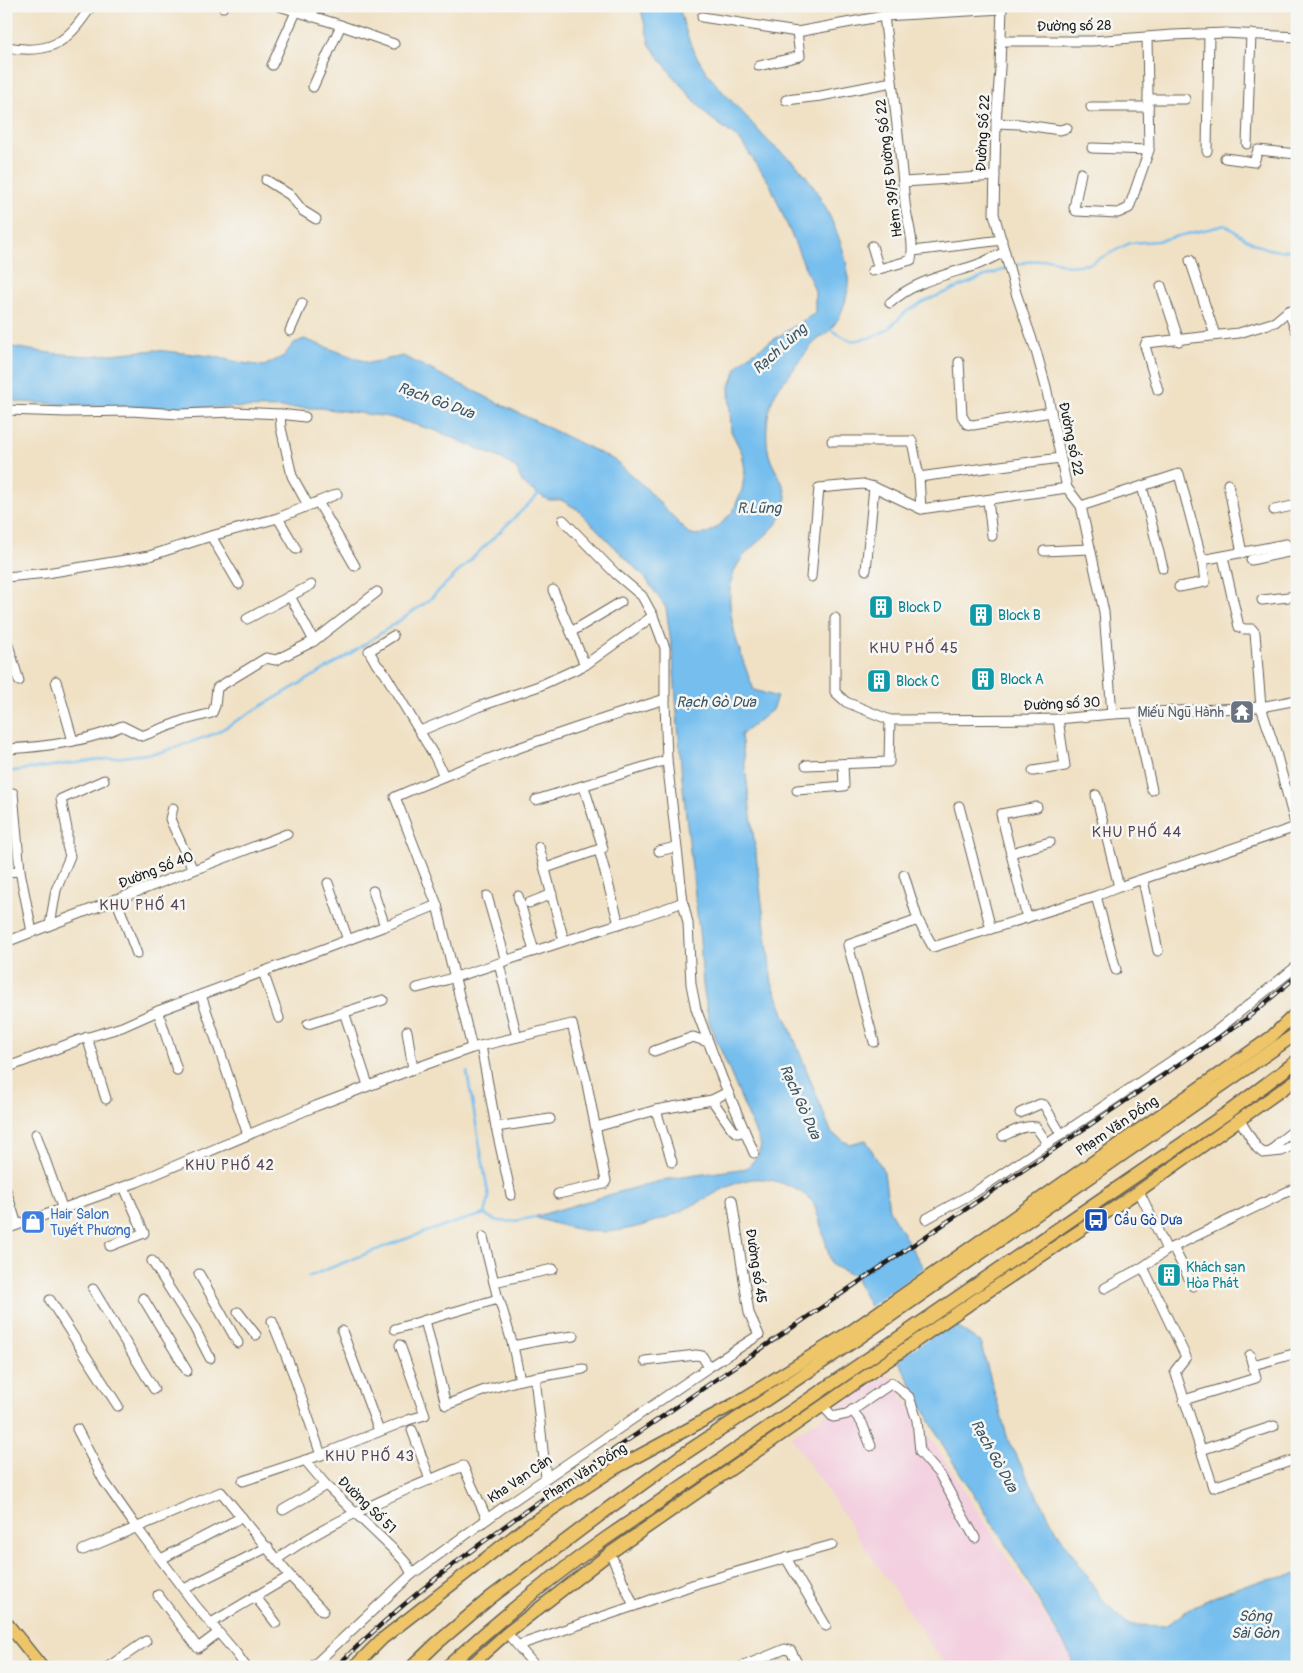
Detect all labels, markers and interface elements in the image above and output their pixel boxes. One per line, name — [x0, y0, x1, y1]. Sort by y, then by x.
street label: Đường số 28 — [1037, 16, 1111, 35]
street label: Đường Số 22 — [971, 94, 994, 172]
street label: Hẻm 39/5 Đường Số 22 — [871, 98, 906, 238]
water label: Rạch Lùng — [749, 319, 812, 378]
water label: Rạch Gò Dưa — [395, 378, 478, 424]
street label: Đường số 22 — [1055, 400, 1088, 478]
water label: R.Lũng — [737, 499, 783, 518]
building icon: Block D — [868, 594, 894, 620]
place label: Block D — [898, 599, 942, 616]
building icon: Block B — [968, 602, 994, 628]
place label: Block B — [998, 607, 1041, 624]
district label: KHU PHỐ 45 — [869, 637, 959, 658]
building icon: Block A — [970, 666, 996, 692]
building icon: Block C — [866, 668, 892, 694]
place label: Block A — [1000, 671, 1044, 688]
place label: Block C — [896, 673, 940, 690]
water label: Rạch Gò Dưa — [676, 693, 757, 712]
street label: Đường số 30 — [1023, 693, 1101, 715]
temple icon: Miếu Ngũ Hành — [1229, 699, 1255, 725]
place label: Miếu Ngũ Hành — [1137, 704, 1224, 721]
district label: KHU PHỐ 44 — [1092, 821, 1182, 842]
street label: Đường Số 40 — [116, 847, 196, 892]
district label: KHU PHỐ 41 — [99, 894, 187, 915]
water label: Rạch Gò Dưa — [775, 1062, 825, 1143]
street label: Phạm Văn Đồng — [1072, 1091, 1161, 1160]
district label: KHU PHỐ 42 — [185, 1154, 275, 1175]
place label: Hair Salon Tuyết Phương — [50, 1206, 131, 1239]
bus stop icon: Cầu Gò Dưa — [1083, 1207, 1109, 1233]
shop icon: Hair Salon Tuyết Phương — [20, 1209, 46, 1235]
place label: Cầu Gò Dưa — [1114, 1210, 1182, 1229]
street label: Đường số 45 — [742, 1227, 771, 1304]
place label: Khách sạn Hòa Phát — [1186, 1259, 1246, 1292]
building icon: Khách sạn Hòa Phát — [1156, 1262, 1182, 1288]
water label: Rạch Gò Dưa — [966, 1417, 1022, 1496]
street label: Phạm Văn Đồng — [540, 1439, 630, 1504]
district label: KHU PHỐ 43 — [325, 1445, 415, 1466]
street label: Kha Vạn Cân — [485, 1451, 555, 1507]
street label: Đường Số 51 — [334, 1472, 400, 1537]
water label: Sông Sài Gòn — [1231, 1607, 1281, 1643]

